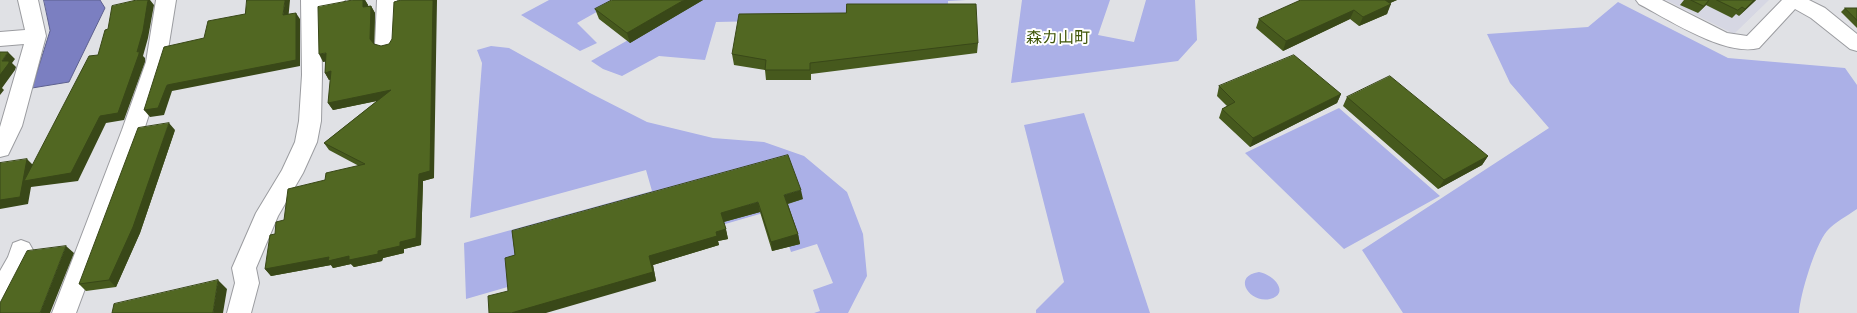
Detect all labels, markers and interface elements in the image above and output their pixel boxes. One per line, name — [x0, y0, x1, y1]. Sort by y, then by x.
district label: 森カ山町 — [1026, 28, 1090, 48]

